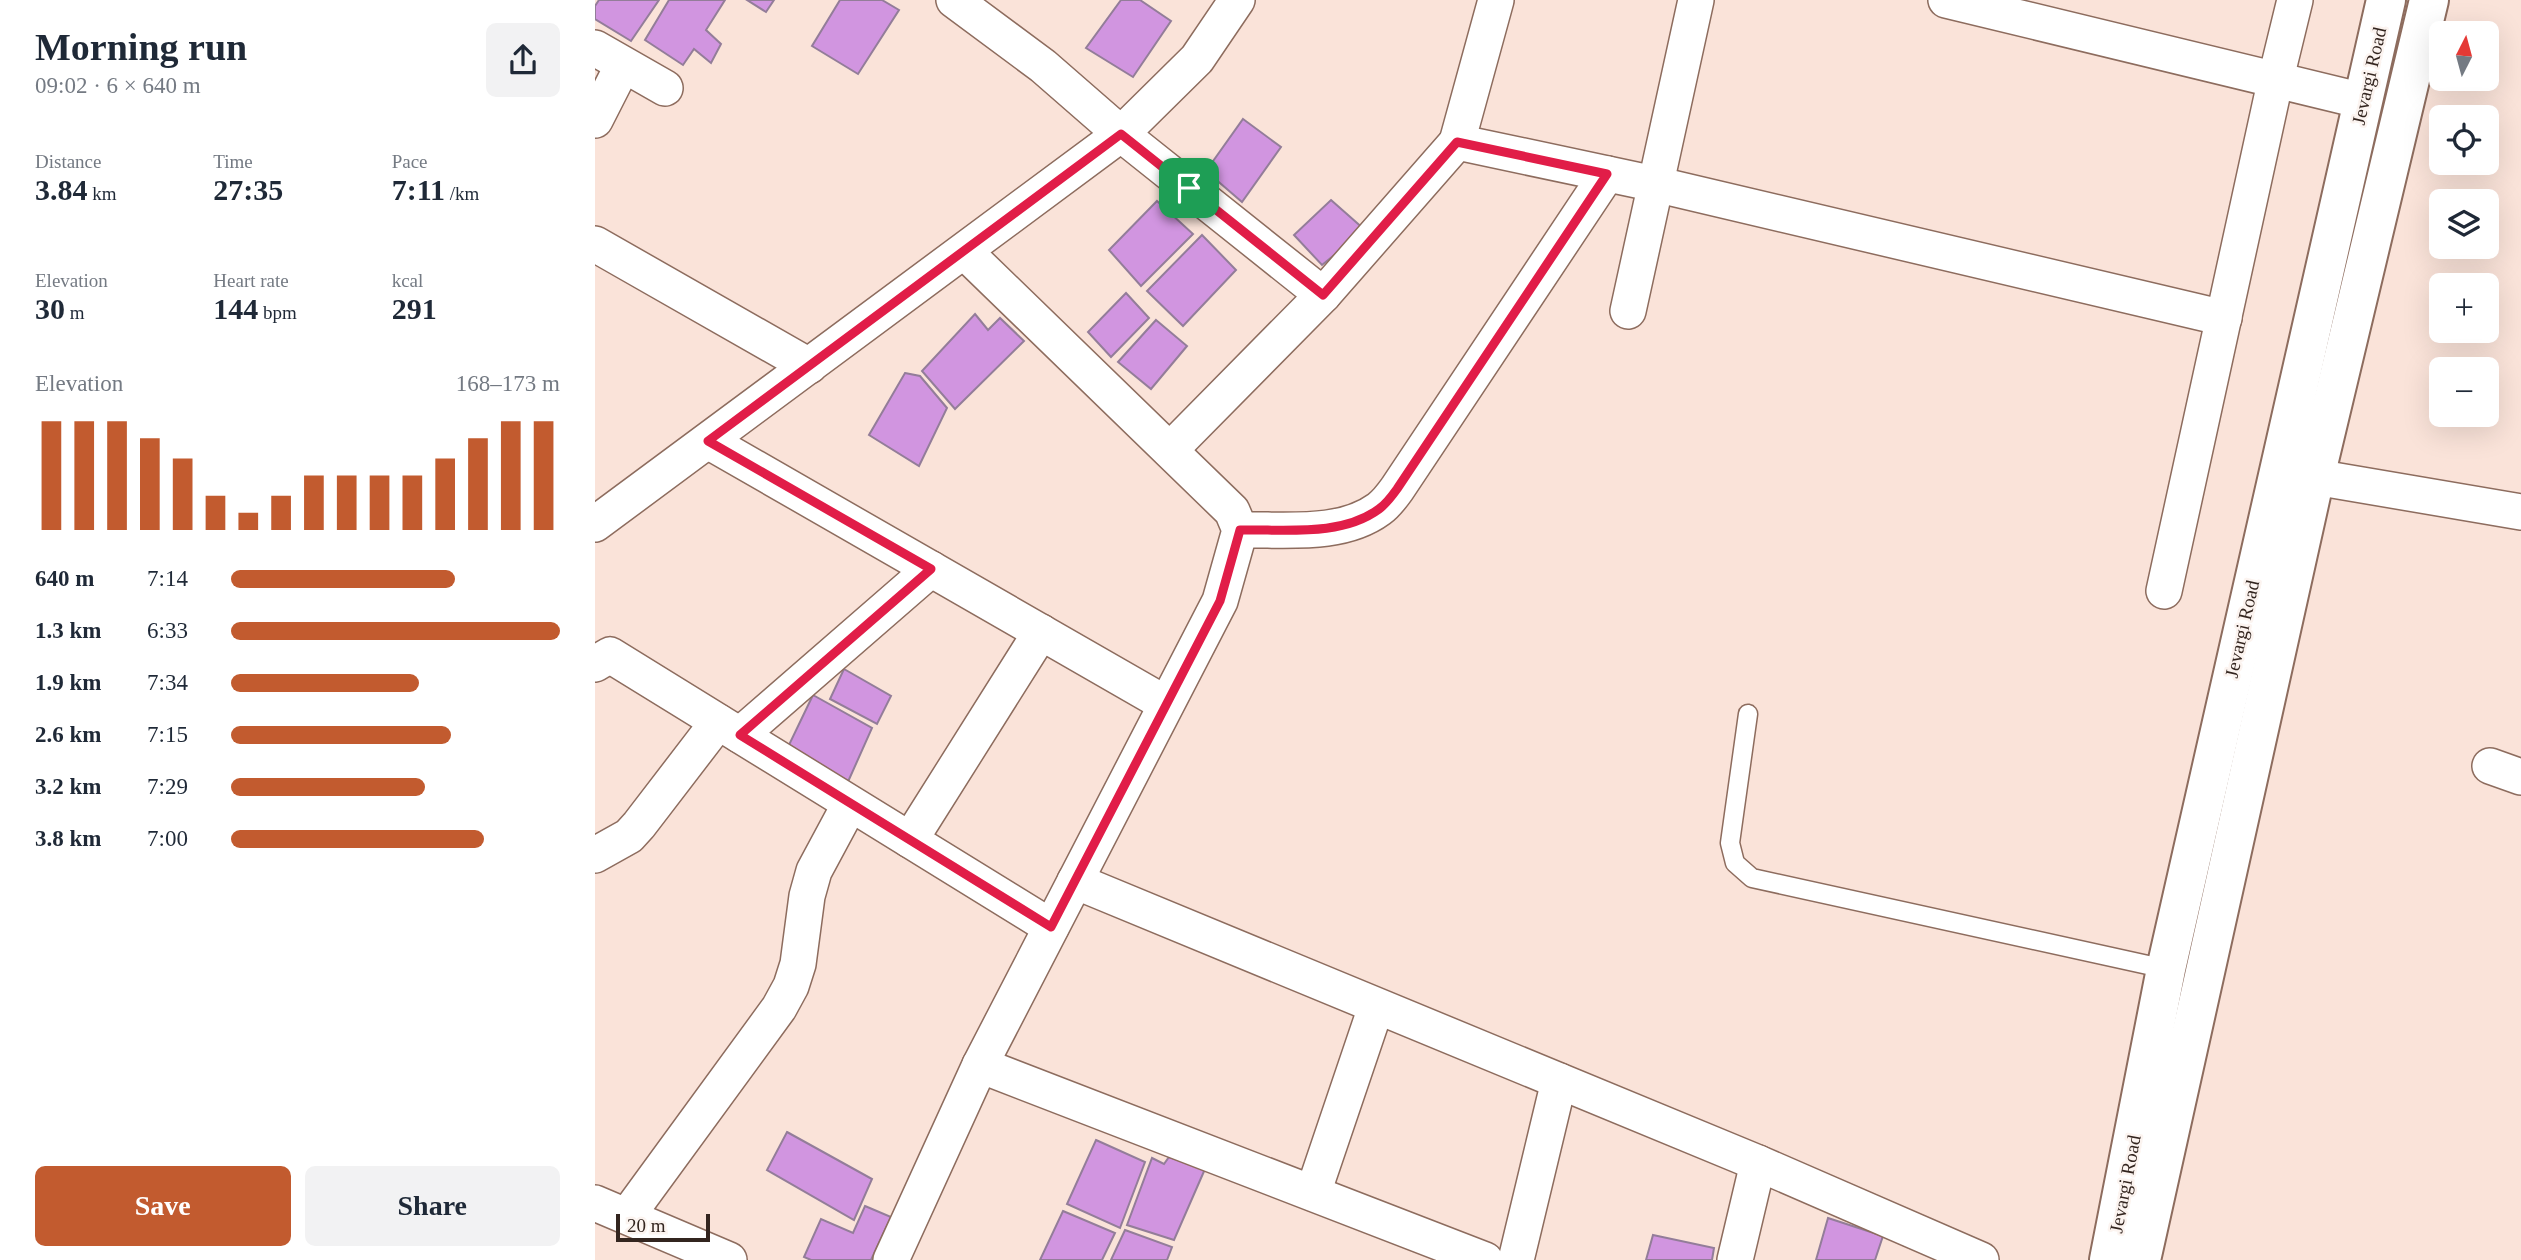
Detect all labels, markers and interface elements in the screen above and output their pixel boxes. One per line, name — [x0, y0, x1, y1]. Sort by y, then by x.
north arrow — [2429, 21, 2499, 91]
map controls — [2429, 21, 2499, 427]
button: share — [486, 23, 560, 97]
street label: Jevargi Road — [2348, 25, 2391, 127]
text: Morning run — [35, 26, 247, 68]
text: 09:02 · 6 × 640 m — [35, 73, 201, 98]
button: locate — [2429, 105, 2499, 175]
text: Distance — [35, 151, 101, 172]
text: Time — [213, 151, 253, 172]
text: Pace — [392, 151, 428, 172]
pin — [1159, 158, 1219, 218]
icon: arrive — [1170, 169, 1208, 207]
text: 3.84 — [35, 173, 88, 206]
text: 27:35 — [213, 173, 283, 206]
text: 7:11 — [392, 173, 445, 206]
text: km — [88, 183, 117, 204]
text: /km — [445, 183, 479, 204]
button: layers — [2429, 189, 2499, 259]
text: Elevation — [35, 270, 108, 291]
text: Heart rate — [213, 270, 289, 291]
text: kcal — [392, 270, 423, 291]
button: + — [2429, 273, 2499, 343]
text: 30 — [35, 292, 65, 325]
text: 144 — [213, 292, 258, 325]
text: 291 — [392, 292, 437, 325]
text: m — [65, 302, 85, 323]
text: bpm — [258, 302, 297, 323]
button: − — [2429, 357, 2499, 427]
text: Elevation — [35, 371, 123, 396]
text: 168–173 m — [456, 371, 560, 396]
text: 640 m — [35, 566, 94, 591]
text: 7:14 — [147, 566, 188, 591]
street label: Jevargi Road — [2221, 578, 2264, 680]
text: 1.3 km — [35, 618, 101, 643]
text: 6:33 — [147, 618, 188, 643]
text: 1.9 km — [35, 670, 101, 695]
text: 7:34 — [147, 670, 188, 695]
text: 2.6 km — [35, 722, 101, 747]
text: 7:15 — [147, 722, 188, 747]
text: 3.2 km — [35, 774, 101, 799]
text: 7:29 — [147, 774, 188, 799]
text: 3.8 km — [35, 826, 101, 851]
text: 7:00 — [147, 826, 188, 851]
street label: Jevargi Road — [2105, 1133, 2145, 1235]
button: Save — [35, 1166, 291, 1246]
button: Share — [305, 1166, 560, 1246]
scale bar — [616, 1211, 711, 1243]
text: 20 m — [627, 1215, 666, 1236]

